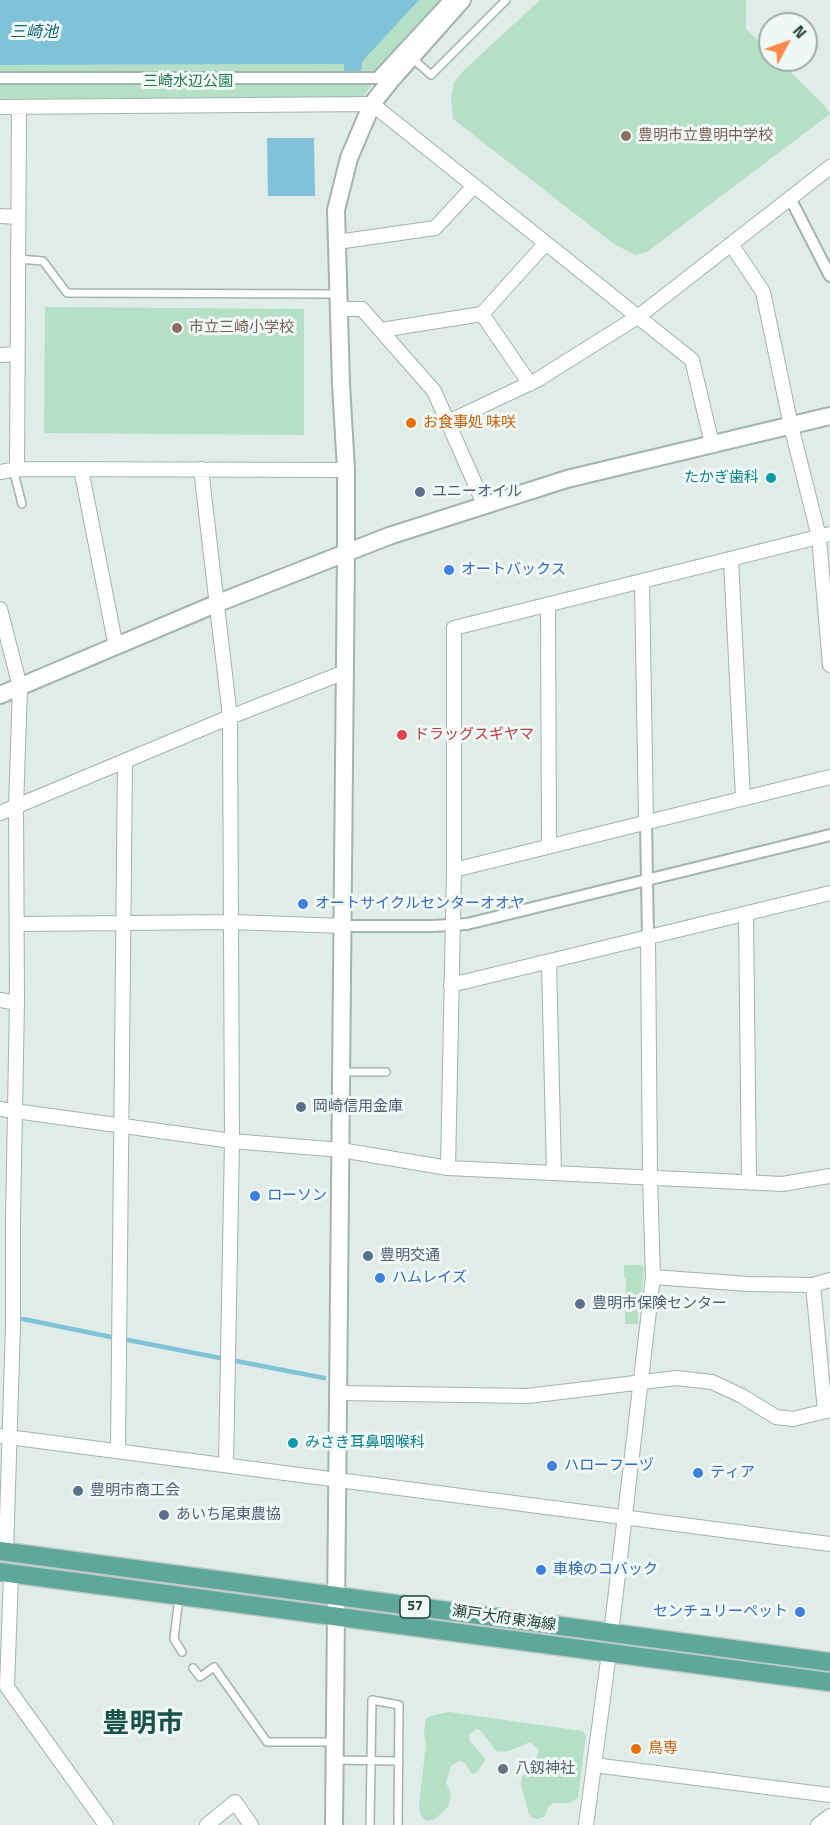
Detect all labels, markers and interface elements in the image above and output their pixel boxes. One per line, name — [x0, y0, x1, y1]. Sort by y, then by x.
north arrow — [758, 12, 818, 72]
text: N — [787, 19, 813, 44]
water label: 三崎池 — [10, 23, 58, 43]
park label: 三崎水辺公園 — [143, 73, 233, 91]
place label: 豊明市立豊明中学校 — [638, 127, 773, 145]
marker: 豊明市立豊明中学校 — [619, 129, 633, 143]
place label: 市立三崎小学校 — [189, 319, 294, 337]
marker: 市立三崎小学校 — [170, 321, 184, 335]
place label: お食事処 味咲 — [423, 414, 516, 432]
marker: お食事処 味咲 — [404, 416, 418, 430]
place label: たかぎ歯科 — [684, 469, 759, 487]
marker: たかぎ歯科 — [764, 471, 778, 485]
place label: ユニーオイル — [432, 483, 522, 501]
marker: ユニーオイル — [413, 485, 427, 499]
place label: オートバックス — [461, 561, 566, 579]
marker: オートバックス — [442, 563, 456, 577]
place label: ドラッグスギヤマ — [414, 726, 534, 744]
marker: ドラッグスギヤマ — [395, 728, 409, 742]
place label: オートサイクルセンターオオヤ — [315, 895, 525, 913]
marker: オートサイクルセンターオオヤ — [296, 897, 310, 911]
place label: 岡崎信用金庫 — [313, 1098, 403, 1116]
marker: 岡崎信用金庫 — [294, 1100, 308, 1114]
place label: ローソン — [267, 1187, 327, 1205]
marker: ローソン — [248, 1189, 262, 1203]
place label: 豊明交通 — [380, 1247, 440, 1265]
marker: 豊明交通 — [361, 1249, 375, 1263]
place label: ハムレイズ — [392, 1269, 467, 1287]
marker: ハムレイズ — [373, 1271, 387, 1285]
place label: 豊明市保険センター — [592, 1295, 727, 1313]
marker: 豊明市保険センター — [573, 1297, 587, 1311]
place label: みさき耳鼻咽喉科 — [305, 1434, 425, 1452]
marker: みさき耳鼻咽喉科 — [286, 1436, 300, 1450]
place label: ハローフーヅ — [564, 1457, 654, 1475]
marker: ハローフーヅ — [545, 1459, 559, 1473]
place label: ティア — [710, 1464, 755, 1482]
marker: ティア — [691, 1466, 705, 1480]
place label: 豊明市商工会 — [90, 1482, 180, 1500]
marker: 豊明市商工会 — [71, 1484, 85, 1498]
place label: あいち尾東農協 — [176, 1506, 281, 1524]
marker: あいち尾東農協 — [157, 1508, 171, 1522]
place label: 車検のコバック — [553, 1561, 658, 1579]
marker: 車検のコバック — [534, 1563, 548, 1577]
road number: 57 — [400, 1596, 430, 1618]
street label: 瀬戸大府東海線 — [451, 1603, 557, 1635]
place label: センチュリーペット — [653, 1603, 788, 1621]
marker: センチュリーペット — [793, 1605, 807, 1619]
district label: 豊明市 — [103, 1709, 183, 1741]
place label: 鳥専 — [648, 1740, 678, 1758]
marker: 鳥専 — [629, 1742, 643, 1756]
place label: 八釼神社 — [515, 1760, 575, 1778]
marker: 八釼神社 — [496, 1762, 510, 1776]

